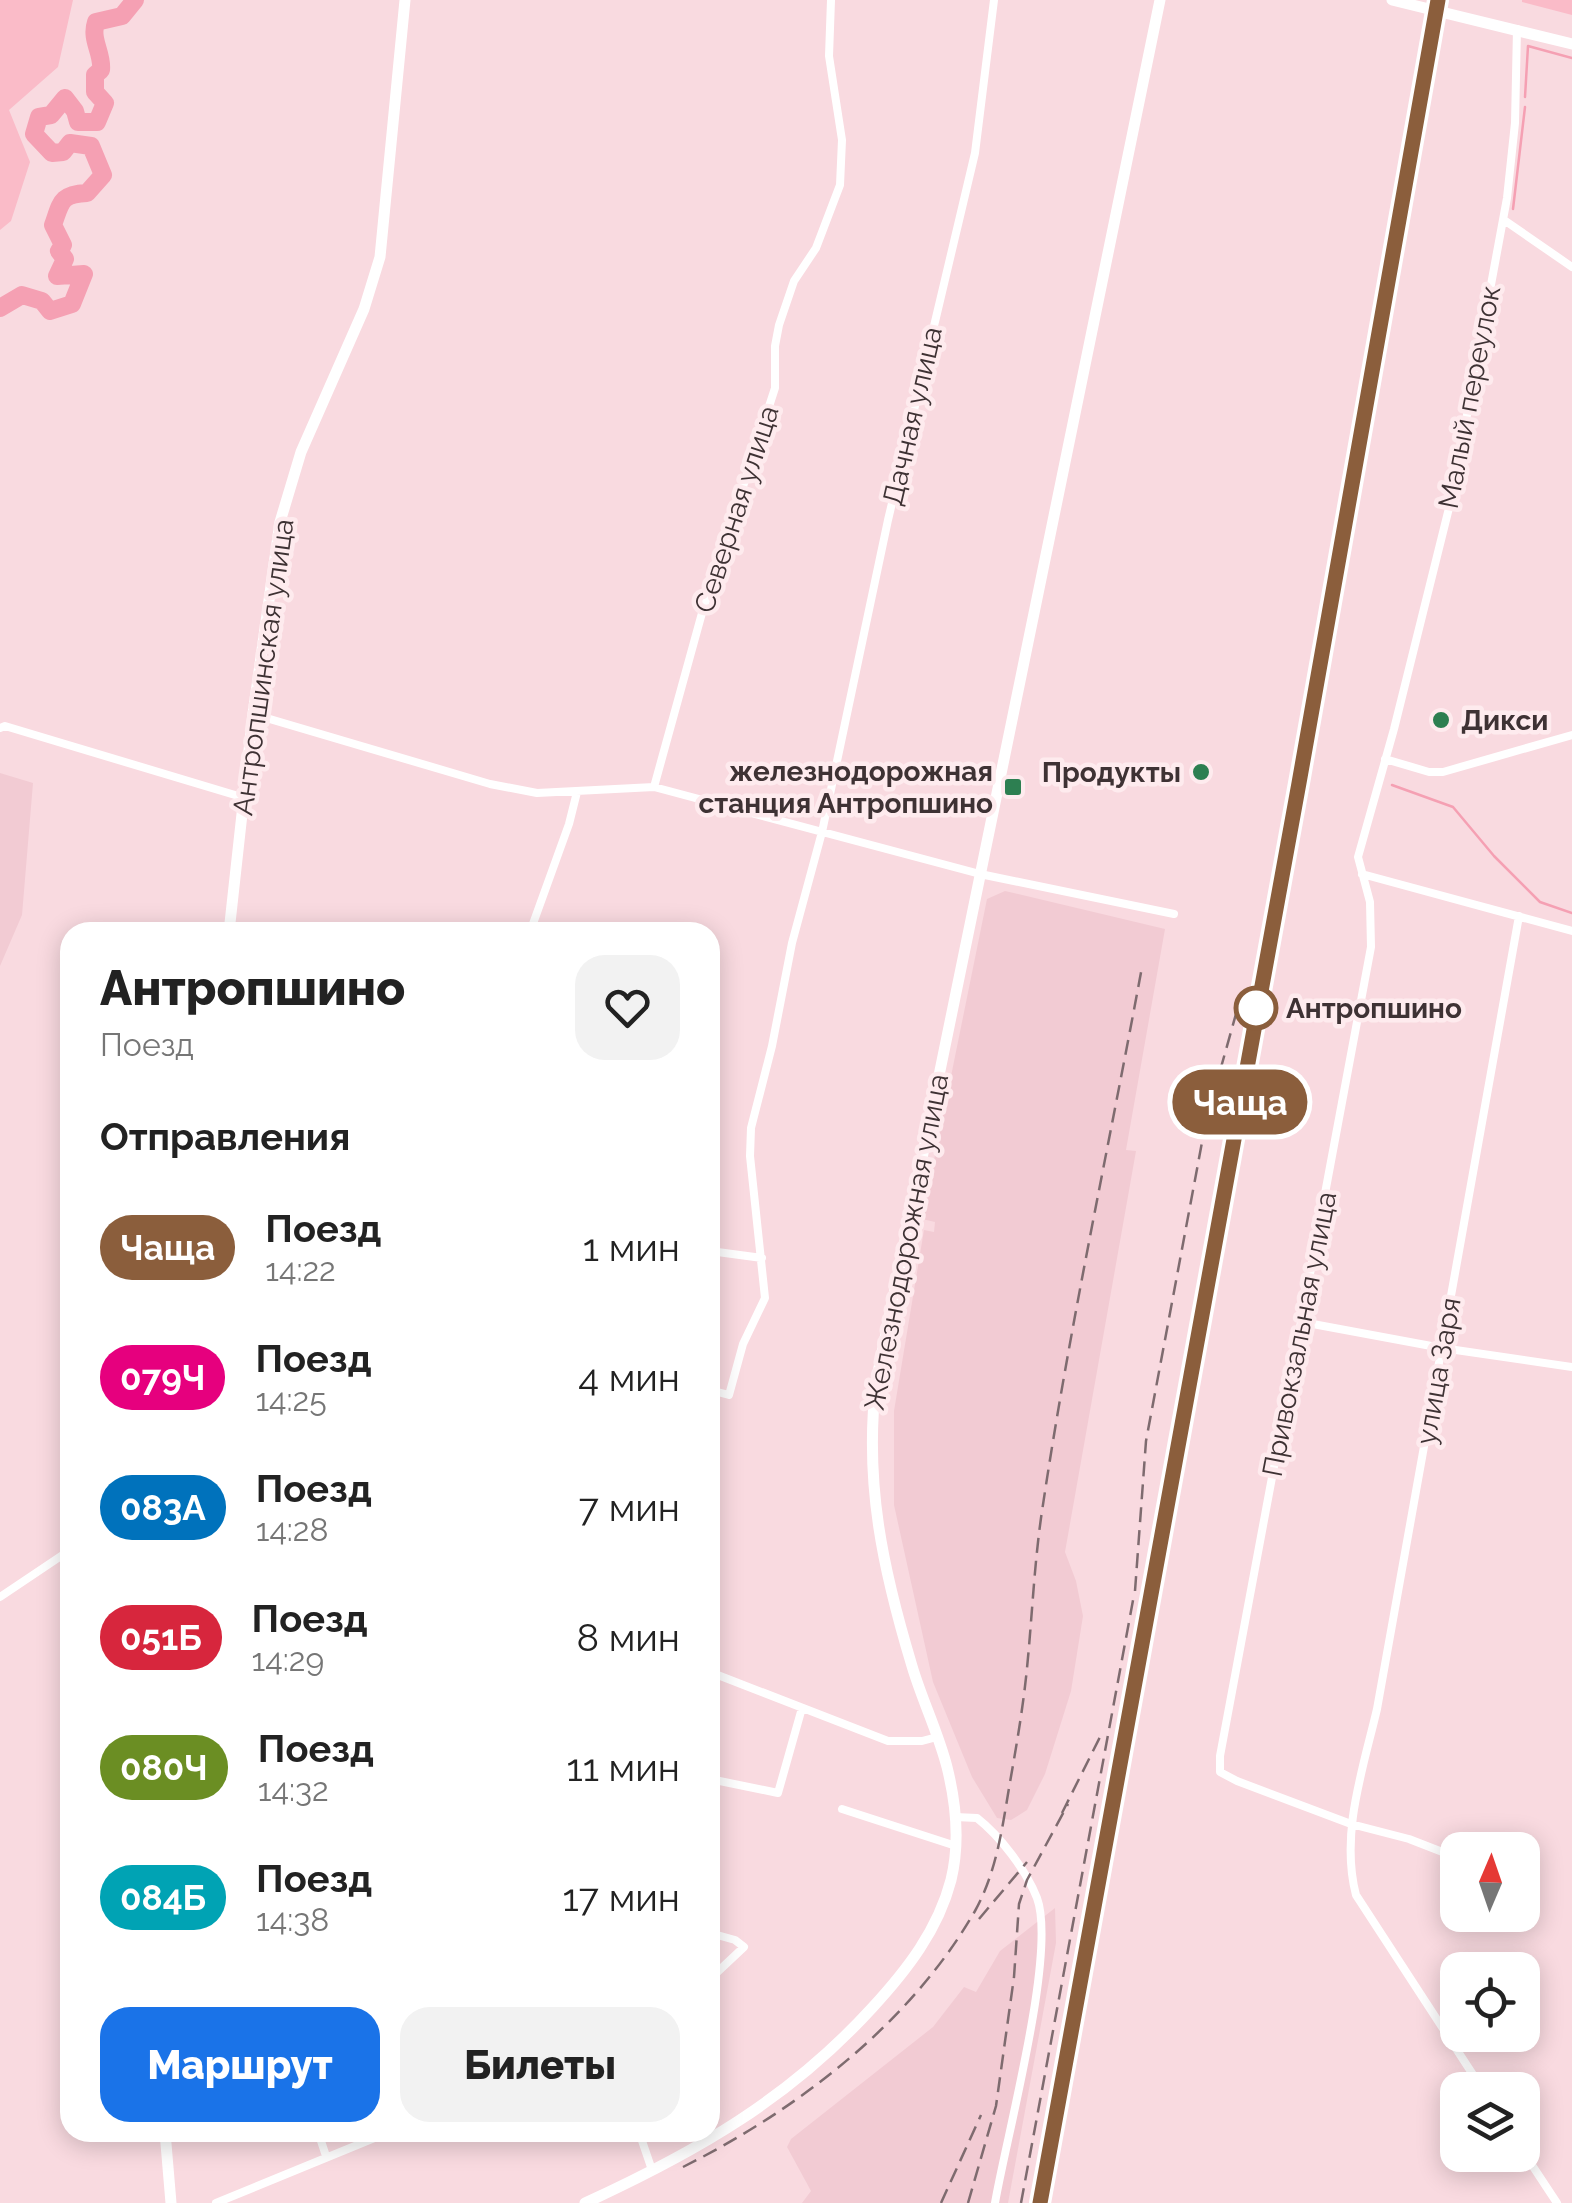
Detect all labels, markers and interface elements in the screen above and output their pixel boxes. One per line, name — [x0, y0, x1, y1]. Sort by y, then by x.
street label: Малый переулок — [1432, 283, 1507, 511]
street label: Дачная улица — [876, 324, 949, 509]
street label: Северная улица — [687, 401, 786, 617]
street label: Антропшинская улица — [226, 517, 301, 817]
place label: Дикси — [1461, 704, 1548, 737]
marker: Дикси — [1430, 709, 1452, 731]
place label: железнодорожная станция Антропшино — [699, 755, 993, 820]
place label: Продукты — [1042, 756, 1181, 789]
marker: Продукты — [1190, 761, 1212, 783]
marker: железнодорожная станция Антропшино — [1002, 776, 1024, 798]
button: heart — [575, 955, 680, 1060]
text: Антропшино — [100, 960, 405, 1016]
marker: Антропшино — [1235, 987, 1277, 1029]
place label: Антропшино — [1286, 992, 1462, 1025]
text: Поезд — [100, 1026, 194, 1063]
line badge: Чаща — [1170, 1070, 1310, 1134]
street label: Железнодорожная улица — [858, 1071, 955, 1413]
text: Чаща — [1192, 1082, 1288, 1123]
text: Отправления — [100, 1114, 350, 1159]
street label: Привокзальная улица — [1256, 1189, 1343, 1479]
text: Поезд — [265, 1206, 382, 1251]
text: 1 мин — [583, 1225, 680, 1270]
text: Чаща — [120, 1227, 215, 1268]
text: 14:22 — [265, 1251, 336, 1288]
street label: улица Заря — [1409, 1295, 1468, 1447]
text: Поезд — [255, 1336, 372, 1381]
text: 4 мин — [578, 1355, 680, 1400]
text: 079Ч — [120, 1357, 205, 1398]
text: 14:25 — [255, 1381, 327, 1418]
text: Поезд — [256, 1466, 372, 1511]
text: 7 мин — [579, 1485, 680, 1530]
text: 083А — [120, 1487, 206, 1528]
text: 14:28 — [256, 1511, 329, 1548]
text: Поезд — [252, 1596, 368, 1641]
text: 8 мин — [576, 1615, 680, 1660]
text: 051Б — [120, 1617, 202, 1658]
text: 14:29 — [252, 1641, 324, 1678]
text: Поезд — [258, 1726, 374, 1771]
text: 11 мин — [566, 1745, 680, 1790]
text: 080Ч — [120, 1747, 208, 1788]
text: 14:32 — [258, 1771, 329, 1808]
north arrow — [1440, 1832, 1540, 1932]
map controls — [1440, 1832, 1540, 2172]
text: Поезд — [256, 1856, 372, 1901]
text: 17 мин — [563, 1875, 680, 1920]
text: 084Б — [120, 1877, 206, 1918]
text: 14:38 — [256, 1901, 329, 1938]
button: locate — [1440, 1952, 1540, 2052]
button: Маршрут — [100, 2007, 380, 2122]
button: Билеты — [400, 2007, 680, 2122]
button: layers — [1440, 2072, 1540, 2172]

